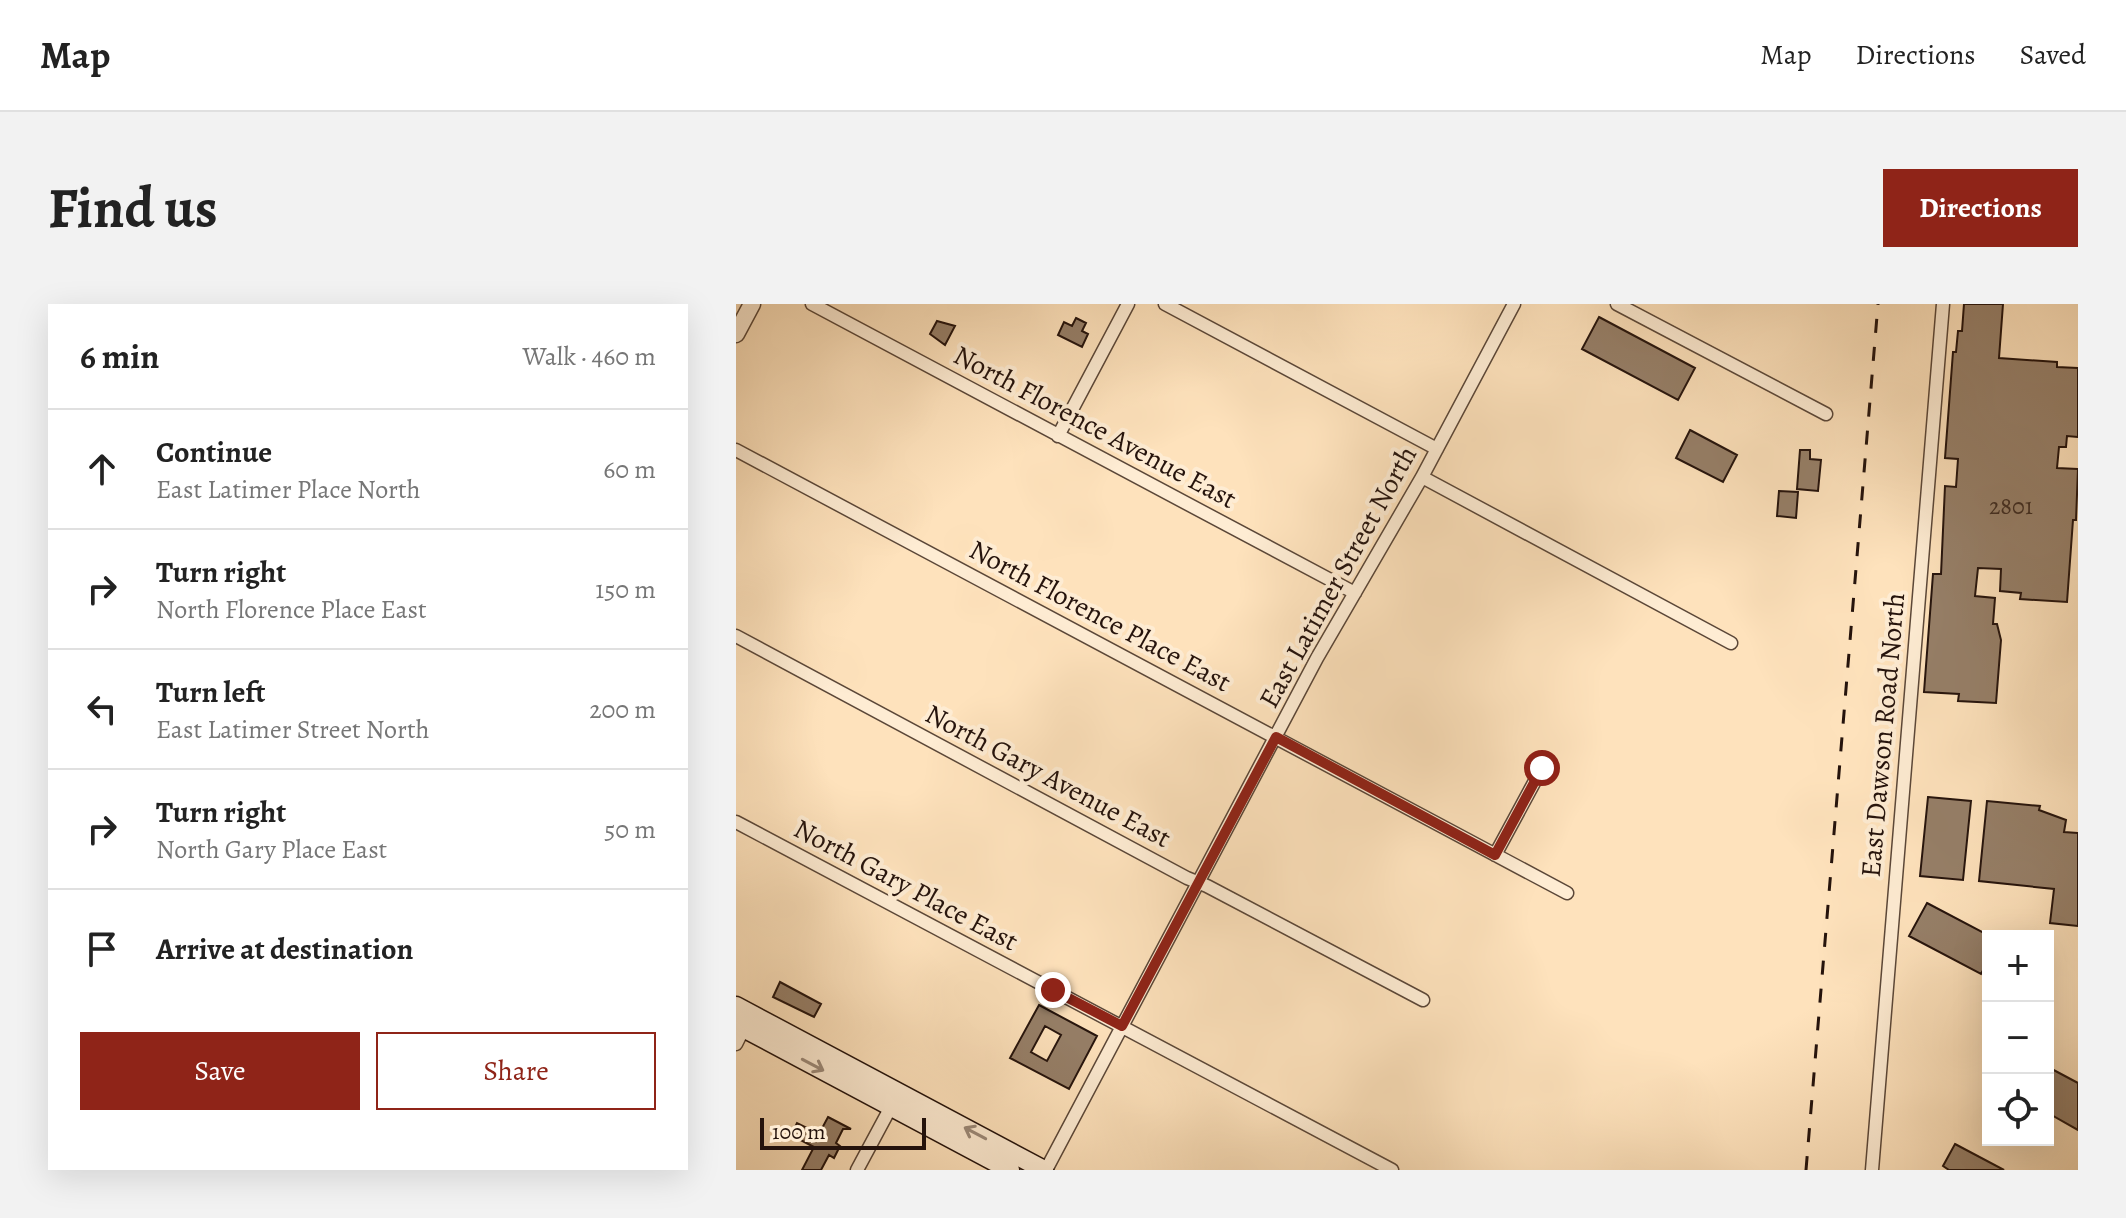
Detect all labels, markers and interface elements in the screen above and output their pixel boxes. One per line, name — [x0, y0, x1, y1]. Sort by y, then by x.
text: Map — [40, 29, 110, 81]
text: Map — [1760, 36, 1811, 74]
text: Directions — [1855, 36, 1976, 74]
text: Saved — [2020, 36, 2086, 74]
button: Directions — [1883, 169, 2078, 247]
text: Find us — [48, 170, 218, 246]
text: 6 min — [80, 333, 159, 380]
street label: North Florence Avenue East — [947, 336, 1243, 518]
text: Walk · 460 m — [523, 339, 656, 374]
text: Continue — [156, 432, 272, 472]
street label: East Latimer Street North — [1250, 439, 1426, 715]
icon: ahead — [80, 447, 124, 491]
text: 60 m — [603, 452, 656, 487]
text: East Latimer Place North — [156, 472, 421, 507]
house number: 2801 — [1989, 490, 2033, 522]
street label: North Florence Place East — [962, 531, 1238, 701]
text: Turn right — [156, 552, 286, 592]
icon: right — [80, 567, 124, 611]
text: 150 m — [595, 572, 656, 607]
street label: East Dawson Road North — [1852, 591, 1914, 879]
text: North Florence Place East — [156, 592, 427, 627]
text: Turn left — [156, 672, 265, 712]
icon: left — [80, 687, 124, 731]
text: 200 m — [589, 692, 656, 727]
street label: North Gary Avenue East — [919, 695, 1177, 857]
text: East Latimer Street North — [156, 712, 429, 747]
route start — [1524, 750, 1560, 786]
text: Turn right — [156, 792, 286, 832]
icon: right — [80, 807, 124, 851]
street label: North Gary Place East — [787, 810, 1025, 960]
text: 50 m — [604, 812, 656, 847]
text: North Gary Place East — [156, 832, 387, 867]
icon: arrive — [80, 927, 124, 971]
text: Arrive at destination — [156, 929, 413, 969]
map controls — [1982, 930, 2054, 1146]
button: + — [1982, 930, 2054, 1002]
route end — [1035, 972, 1071, 1008]
button: − — [1982, 1002, 2054, 1074]
button: Save — [80, 1032, 360, 1110]
button: Share — [376, 1032, 656, 1110]
one-way arrow — [800, 1058, 824, 1074]
button: locate — [1982, 1074, 2054, 1146]
scale bar — [760, 1114, 926, 1150]
text: 100 m — [772, 1117, 826, 1147]
one-way arrow — [964, 1125, 987, 1141]

